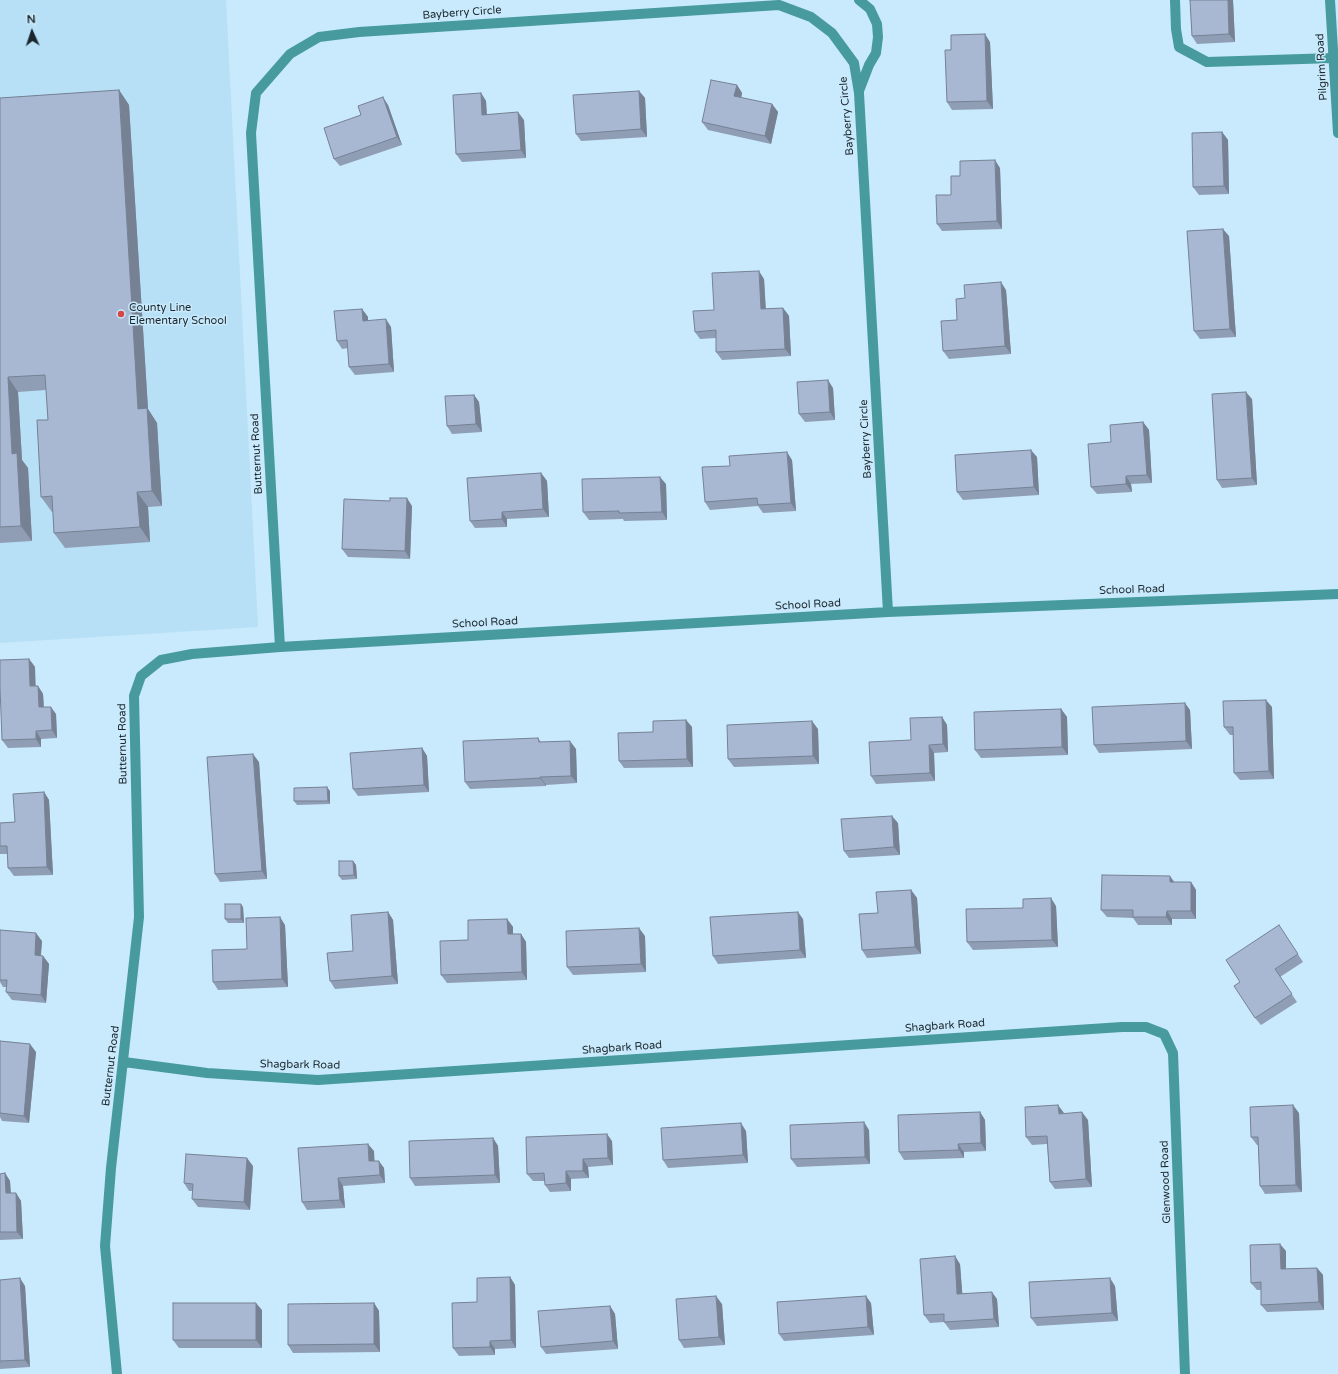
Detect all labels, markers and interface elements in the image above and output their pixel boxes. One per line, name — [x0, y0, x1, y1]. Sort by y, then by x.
street label: Bayberry Circle — [422, 4, 502, 22]
north arrow — [12, 12, 52, 52]
text: N — [27, 13, 36, 26]
street label: Pilgrim Road — [1314, 33, 1330, 101]
street label: Bayberry Circle — [837, 76, 857, 156]
place label: County Line Elementary School — [129, 301, 227, 327]
marker: County Line Elementary School — [116, 309, 126, 319]
street label: Bayberry Circle — [857, 399, 875, 479]
street label: Butternut Road — [248, 413, 266, 495]
street label: School Road — [1099, 582, 1165, 598]
street label: School Road — [775, 597, 841, 613]
street label: School Road — [452, 615, 518, 631]
street label: Butternut Road — [116, 703, 130, 785]
street label: Shagbark Road — [904, 1017, 986, 1035]
street label: Butternut Road — [100, 1025, 122, 1107]
street label: Shagbark Road — [581, 1039, 663, 1057]
street label: Shagbark Road — [260, 1058, 340, 1072]
street label: Glenwood Road — [1158, 1140, 1174, 1224]

